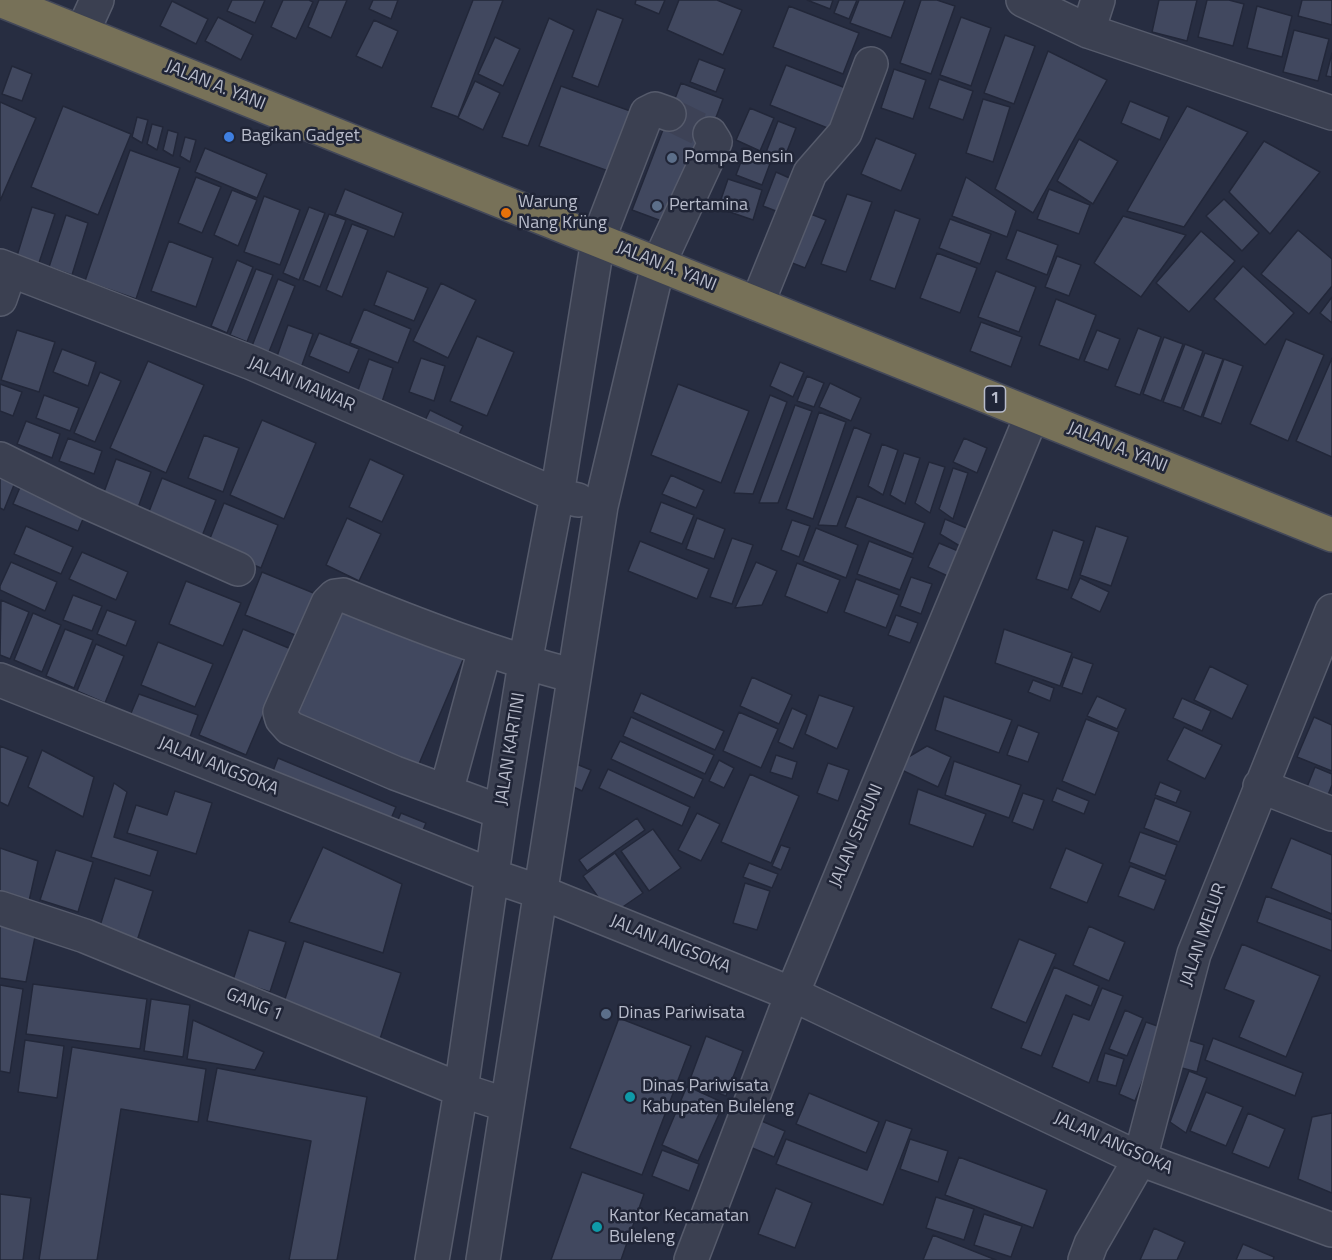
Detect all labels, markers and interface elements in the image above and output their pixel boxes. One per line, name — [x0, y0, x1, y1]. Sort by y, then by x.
street label: JALAN A. YANI — [162, 56, 268, 116]
place label: Bagikan Gadget — [241, 126, 360, 148]
marker: Bagikan Gadget — [222, 130, 236, 144]
place label: Pompa Bensin — [684, 147, 793, 169]
marker: Pompa Bensin — [665, 151, 679, 165]
place label: Warung Nang Krüng — [518, 192, 607, 234]
place label: Pertamina — [669, 195, 748, 217]
marker: Pertamina — [650, 199, 664, 213]
marker: Warung Nang Krüng — [499, 206, 513, 220]
street label: JALAN A. YANI — [613, 237, 719, 297]
street label: JALAN MAWAR — [244, 353, 358, 417]
road number: 1 — [984, 386, 1006, 412]
street label: JALAN A. YANI — [1064, 418, 1170, 478]
street label: JALAN KARTINI — [491, 691, 531, 807]
street label: JALAN ANGSOKA — [155, 733, 281, 801]
street label: JALAN SERUNI — [825, 781, 889, 891]
street label: JALAN MELUR — [1176, 881, 1232, 989]
street label: JALAN ANGSOKA — [607, 911, 733, 979]
street label: GANG 1 — [223, 984, 285, 1026]
place label: Dinas Pariwisata — [618, 1003, 745, 1025]
marker: Dinas Pariwisata — [599, 1007, 613, 1021]
place label: Dinas Pariwisata Kabupaten Buleleng — [642, 1076, 794, 1118]
marker: Dinas Pariwisata Kabupaten Buleleng — [623, 1090, 637, 1104]
street label: JALAN ANGSOKA — [1050, 1108, 1176, 1180]
place label: Kantor Kecamatan Buleleng — [609, 1206, 749, 1248]
marker: Kantor Kecamatan Buleleng — [590, 1220, 604, 1234]

